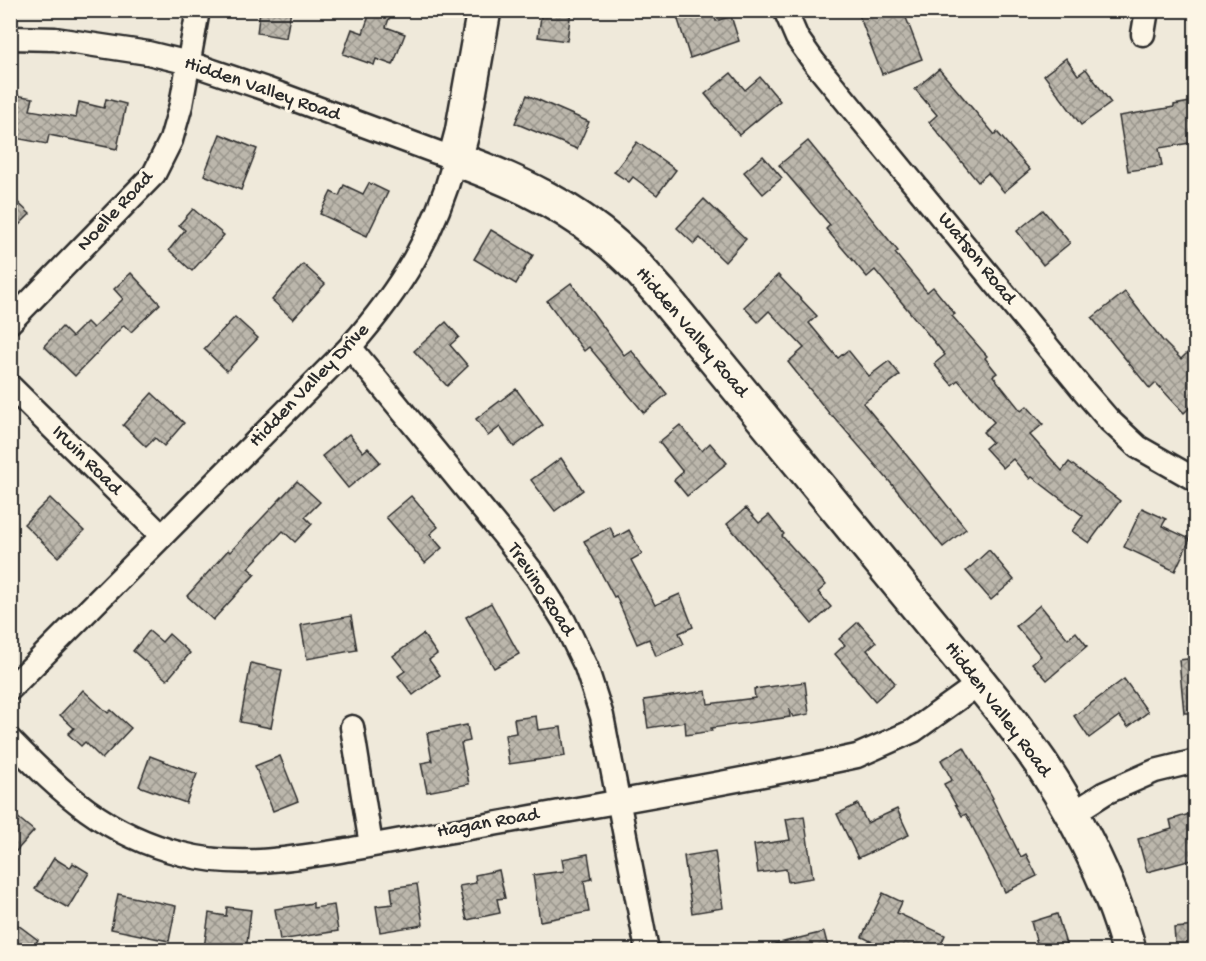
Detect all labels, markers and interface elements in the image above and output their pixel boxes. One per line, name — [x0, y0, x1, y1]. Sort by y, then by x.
street label: Hidden Valley Road — [181, 53, 345, 128]
street label: Noelle Road — [73, 165, 161, 257]
street label: Watson Road — [932, 208, 1022, 312]
street label: Hidden Valley Road — [630, 263, 754, 405]
street label: Hidden Valley Drive — [245, 319, 375, 453]
street label: Irwin Road — [46, 421, 127, 502]
street label: Trevino Road — [501, 538, 580, 643]
street label: Hidden Valley Road — [939, 638, 1057, 784]
street label: Hagan Road — [435, 803, 543, 844]

